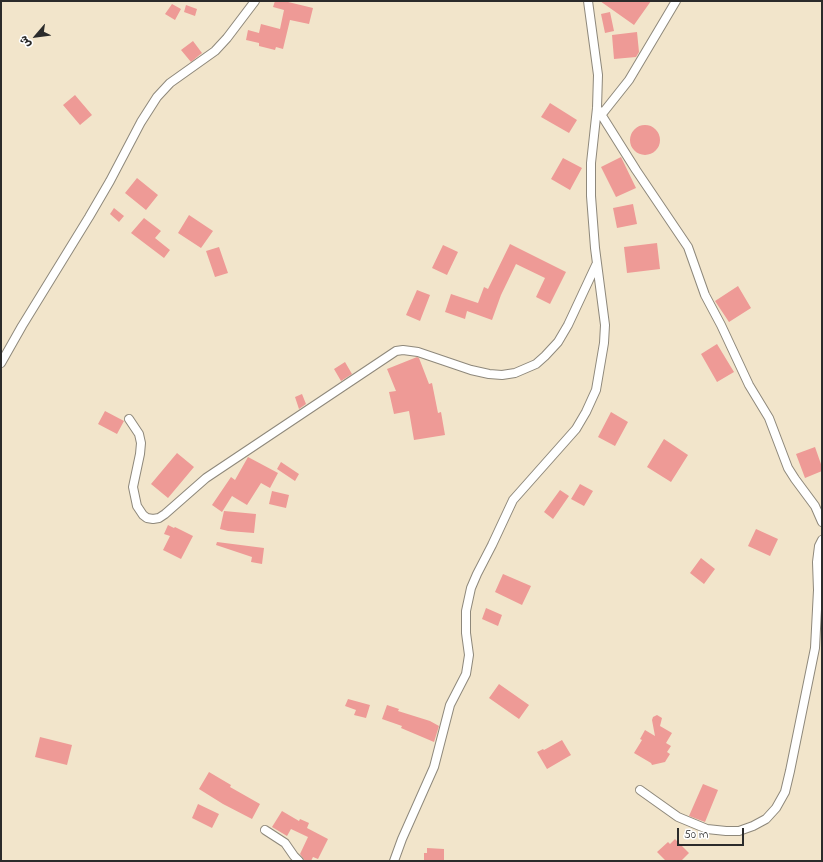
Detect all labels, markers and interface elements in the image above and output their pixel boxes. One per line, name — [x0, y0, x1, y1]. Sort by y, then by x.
north arrow — [16, 16, 56, 56]
text: ش — [16, 33, 35, 51]
scale bar — [679, 820, 746, 846]
text: 50 m — [684, 826, 708, 844]

